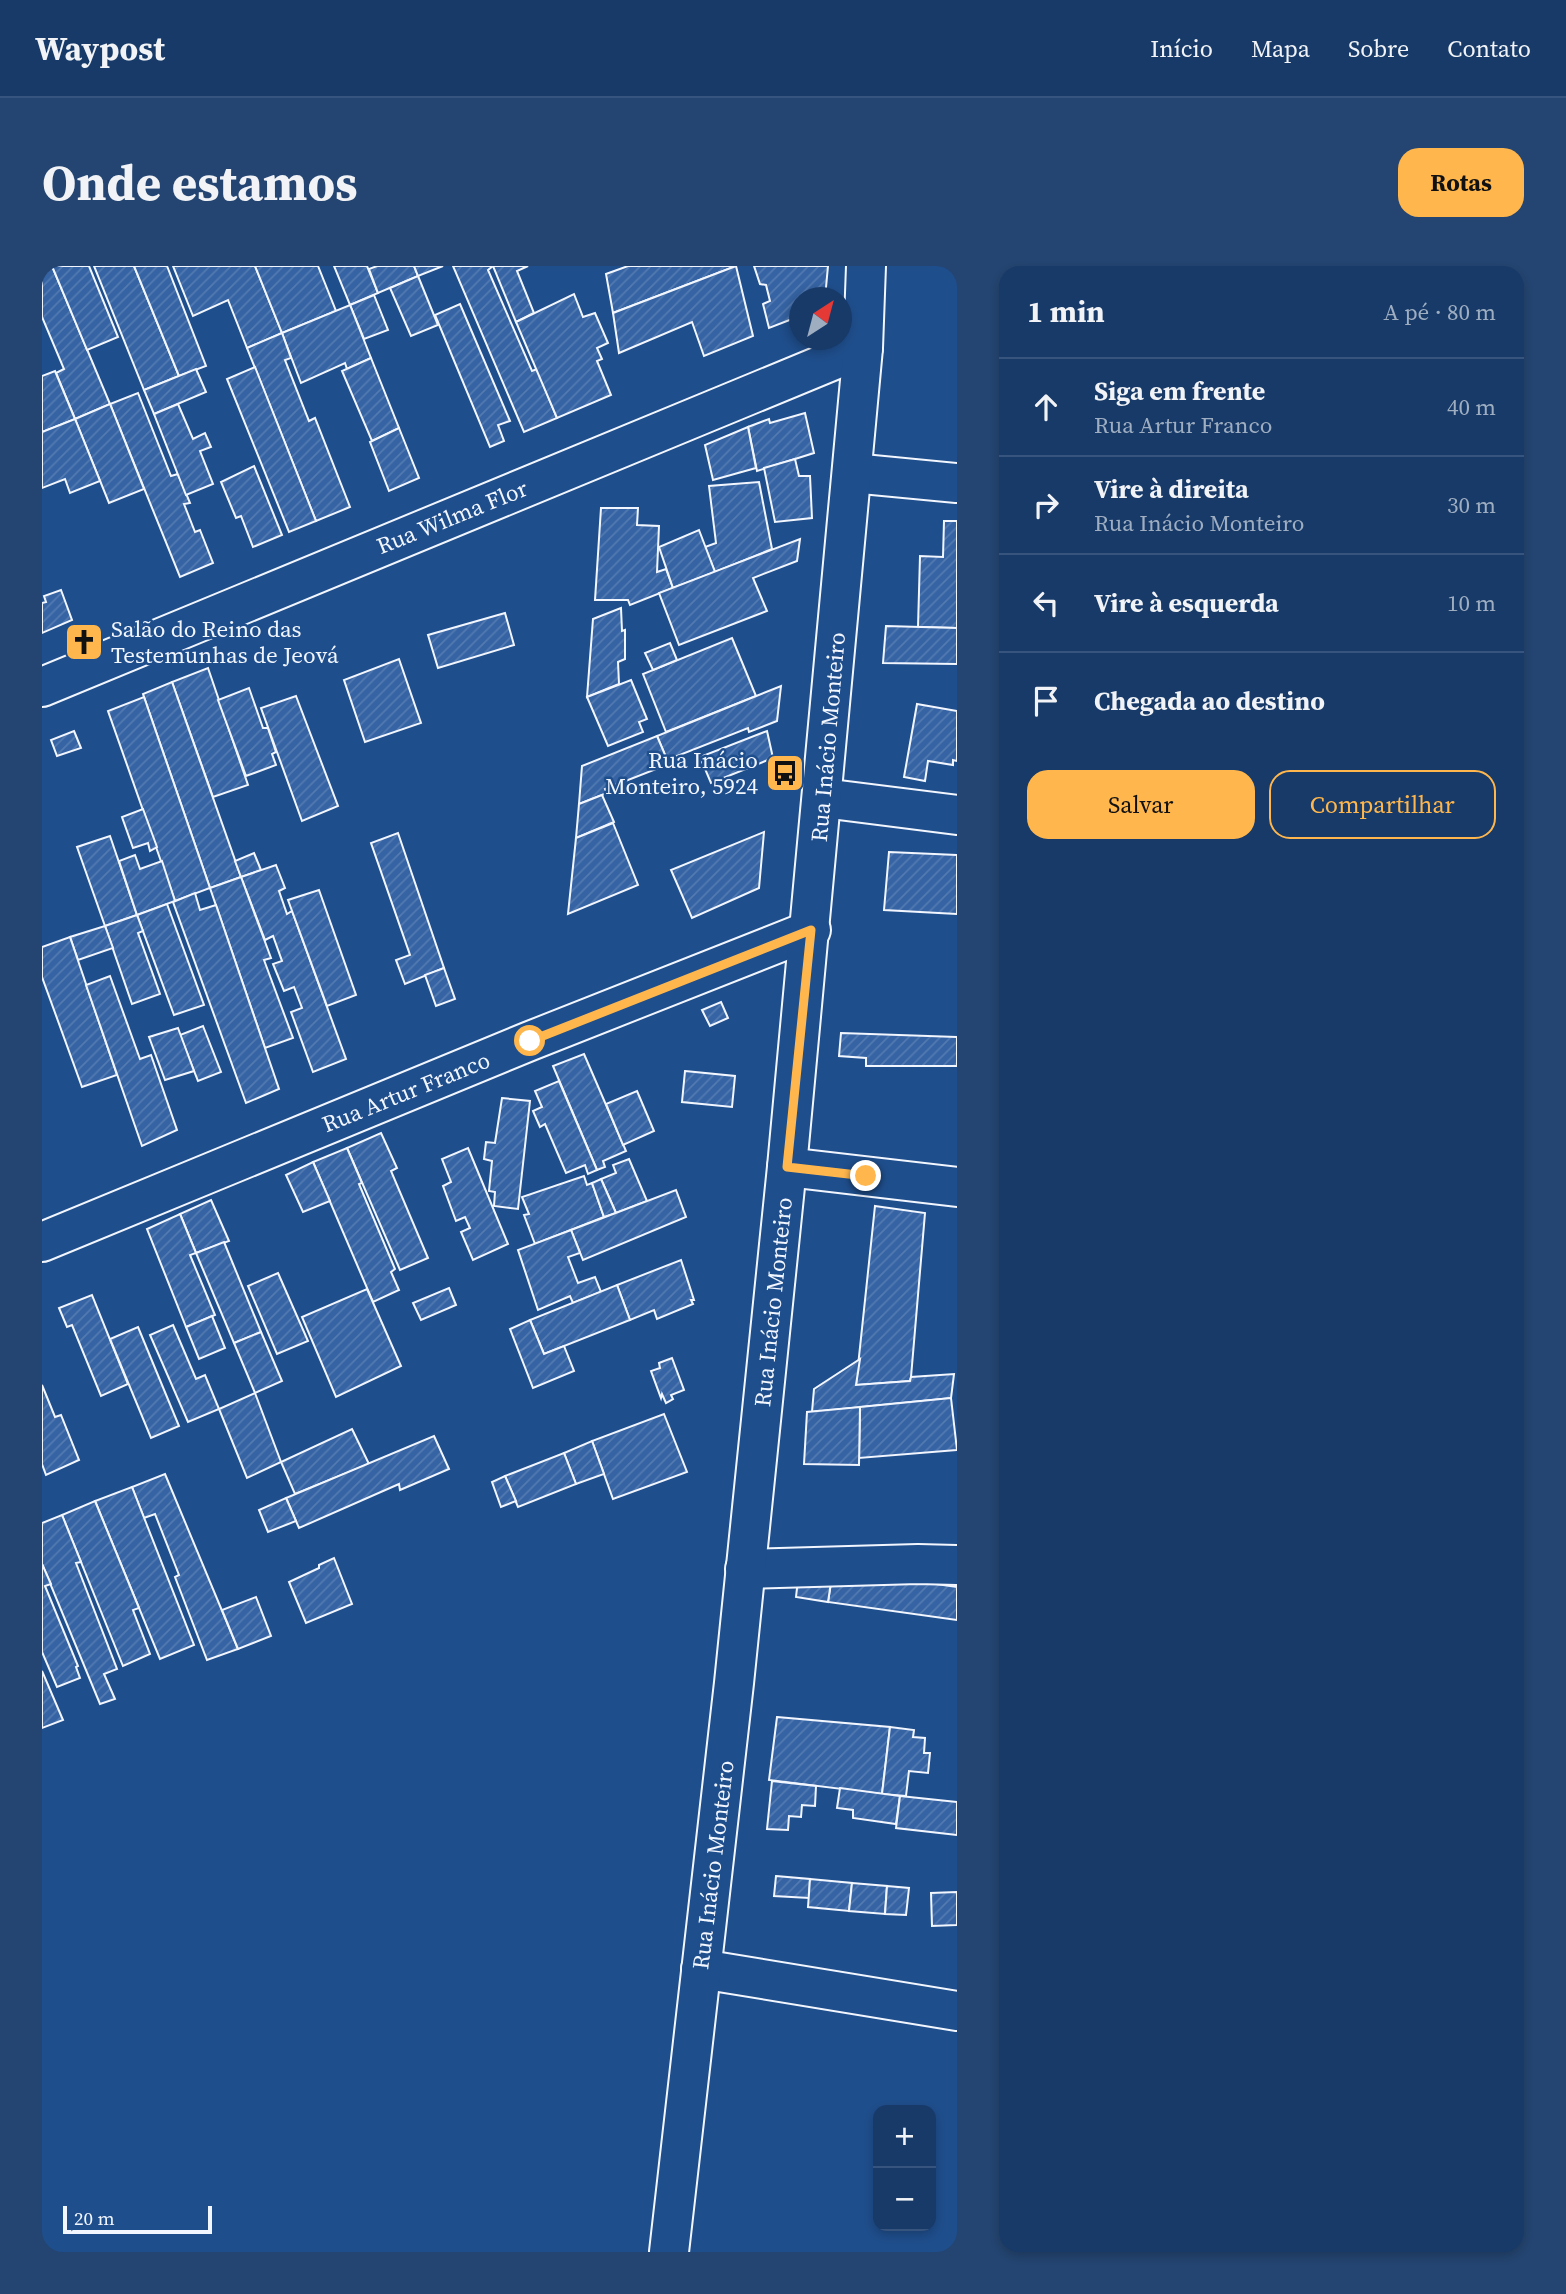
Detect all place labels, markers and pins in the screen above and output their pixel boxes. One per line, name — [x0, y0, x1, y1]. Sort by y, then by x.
place label: Salão do Reino das Testemunhas de Jeová — [111, 613, 339, 671]
church icon: Salão do Reino das Testemunhas de Jeová — [63, 621, 105, 663]
place label: Rua Inácio Monteiro, 5924 — [605, 744, 758, 802]
bus stop icon: Rua Inácio Monteiro, 5924 — [764, 752, 806, 794]

